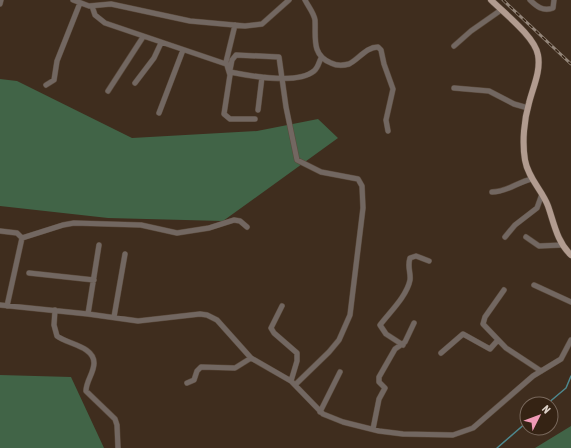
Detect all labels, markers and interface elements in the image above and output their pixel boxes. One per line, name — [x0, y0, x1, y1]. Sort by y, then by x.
north arrow — [519, 396, 559, 436]
text: N — [540, 403, 553, 416]

